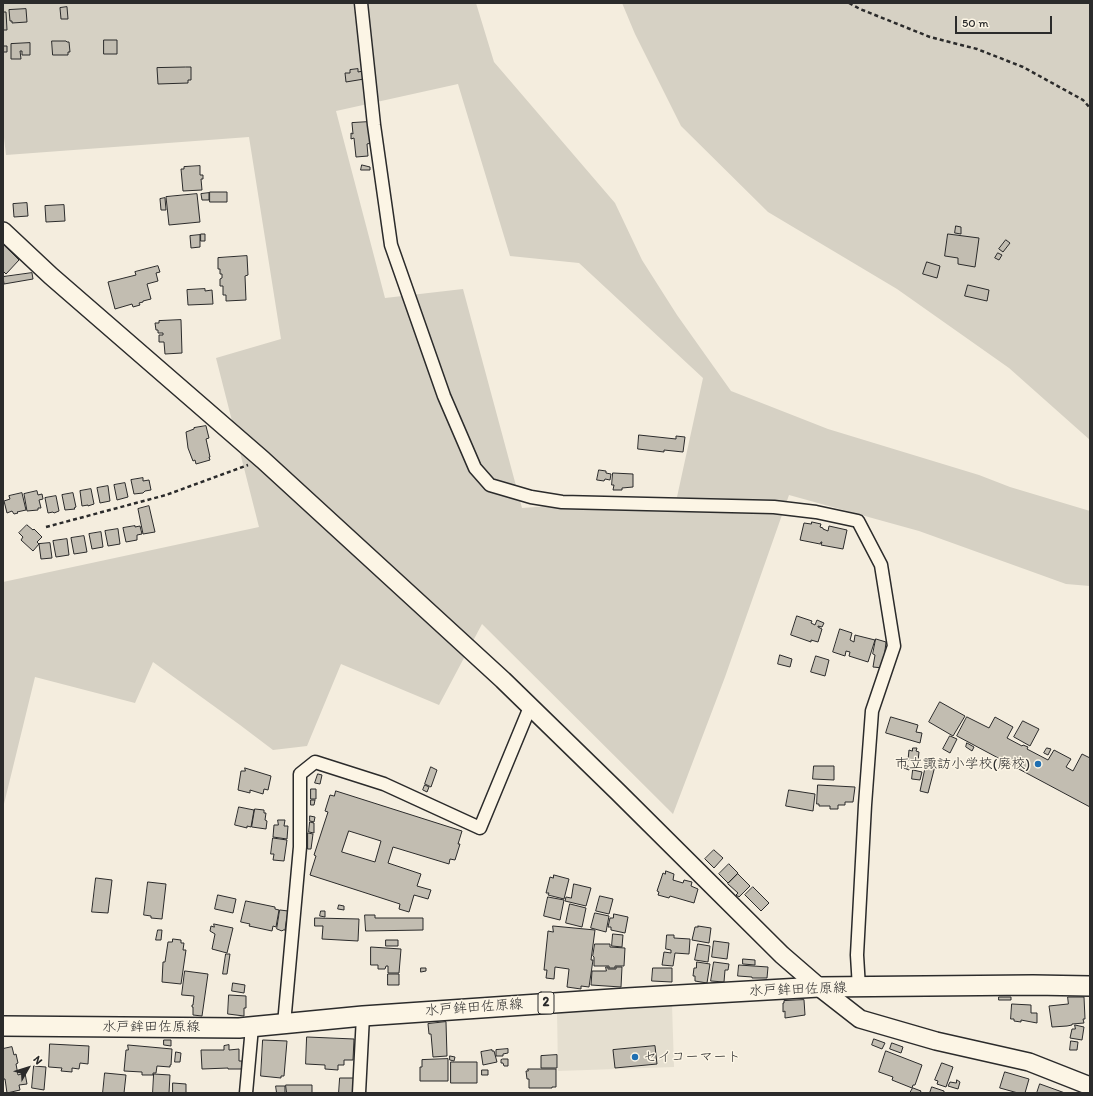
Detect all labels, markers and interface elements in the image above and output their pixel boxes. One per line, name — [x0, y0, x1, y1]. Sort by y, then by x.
scale bar — [957, 8, 1054, 34]
text: 50 m — [962, 16, 988, 30]
place label: 市立諏訪小学校(廃校) — [895, 756, 1030, 772]
marker: 市立諏訪小学校(廃校) — [1033, 759, 1043, 769]
street label: 水戸鉾田佐原線 — [749, 980, 847, 1000]
road number: 2 — [538, 992, 554, 1014]
street label: 水戸鉾田佐原線 — [425, 996, 523, 1020]
street label: 水戸鉾田佐原線 — [102, 1019, 200, 1035]
north arrow — [8, 1048, 48, 1088]
place label: セイコーマート — [643, 1049, 741, 1065]
marker: セイコーマート — [630, 1052, 640, 1062]
text: N — [30, 1053, 45, 1067]

